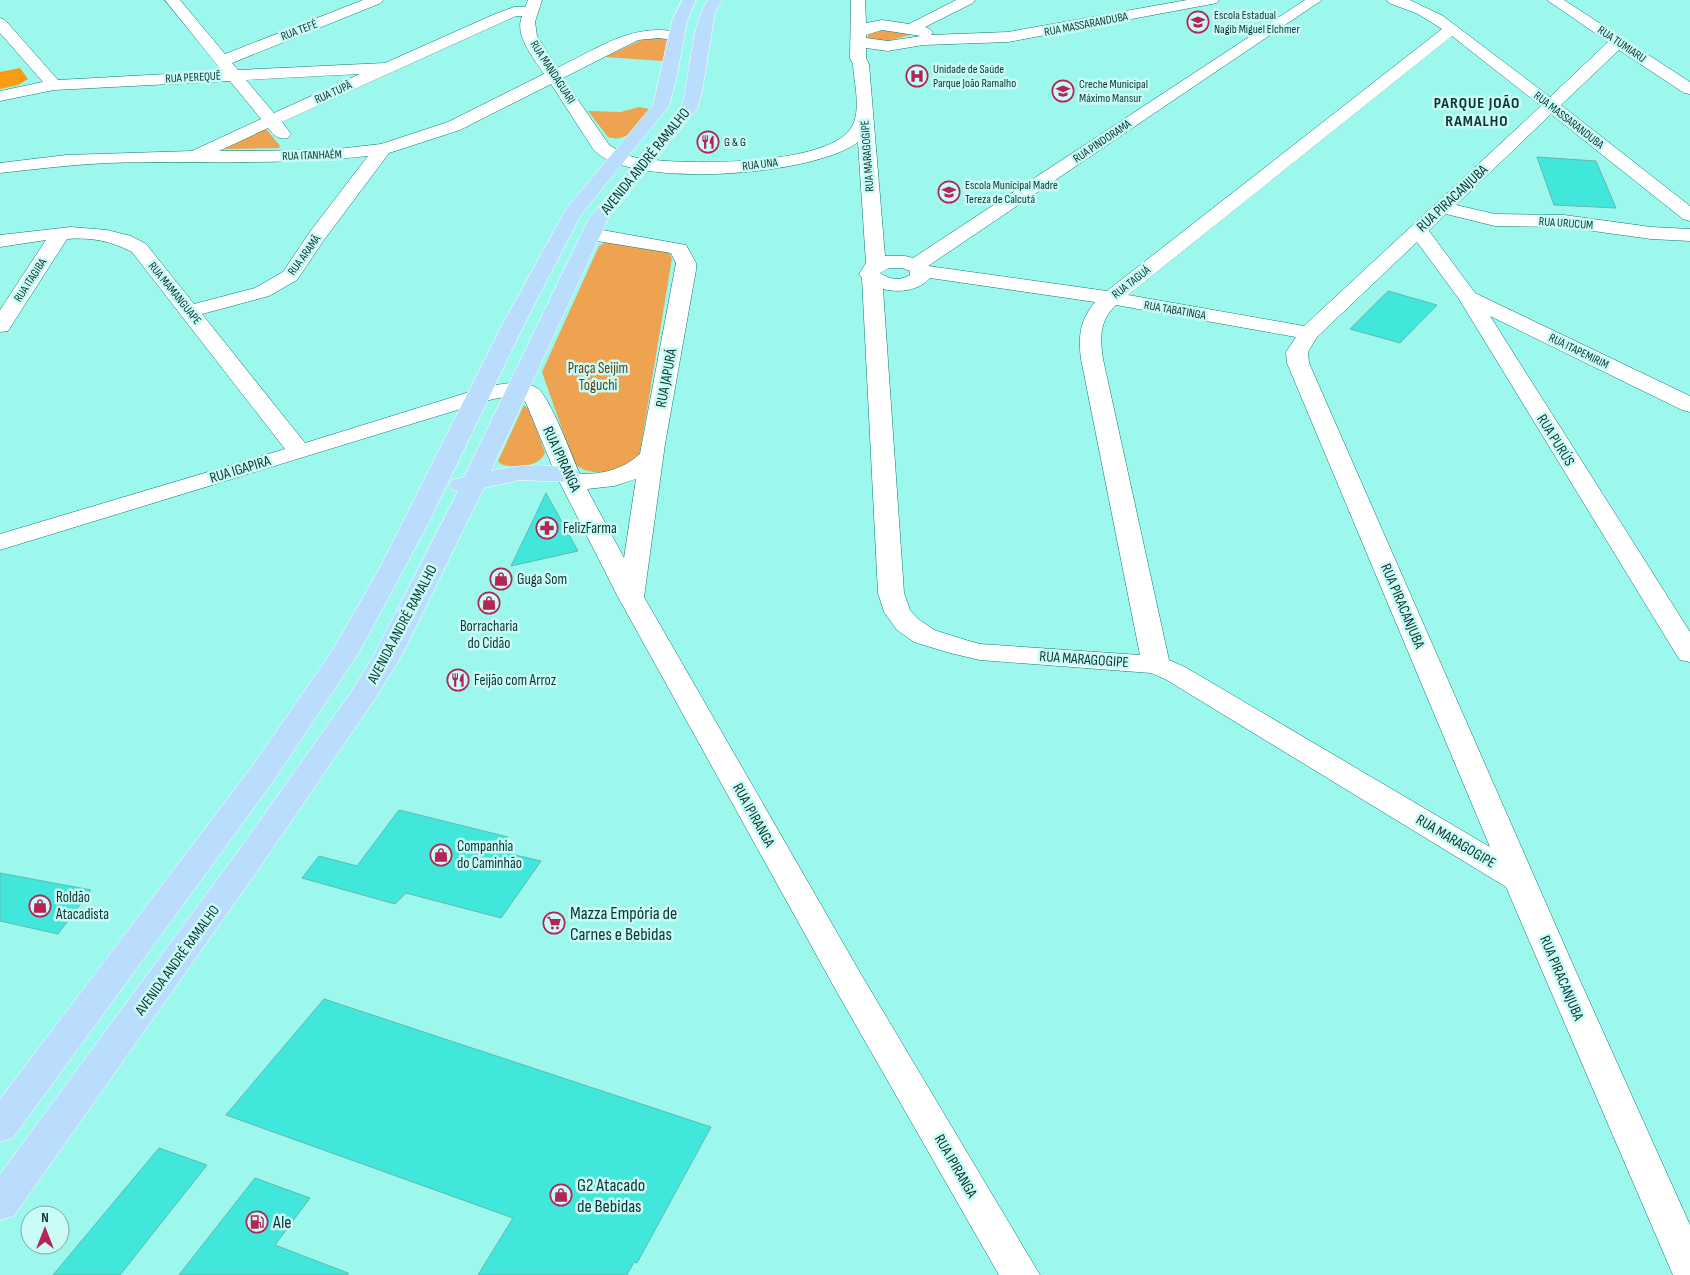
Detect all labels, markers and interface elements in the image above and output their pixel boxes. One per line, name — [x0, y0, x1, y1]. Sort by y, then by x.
place label: Escola Estadual Nagib Miguel Elchmer — [1214, 8, 1300, 37]
street label: RUA MASSARANDUBA — [1043, 9, 1130, 40]
school or university icon: Escola Estadual Nagib Miguel Elchmer — [1186, 10, 1210, 34]
street label: RUA TEFÉ — [279, 17, 320, 44]
street label: RUA TUMIARU — [1595, 23, 1649, 66]
street label: RUA MANDAGUARI — [527, 38, 579, 107]
place label: Unidade de Saúde Parque João Ramalho — [933, 62, 1016, 91]
hospital icon: Unidade de Saúde Parque João Ramalho — [905, 64, 929, 88]
street label: RUA PEREQUÊ — [165, 69, 221, 86]
street label: RUA TUPÃ — [312, 77, 355, 107]
place label: Creche Municipal Máximo Mansur — [1079, 77, 1148, 106]
school or university icon: Creche Municipal Máximo Mansur — [1051, 79, 1075, 103]
street label: RUA MASSARANDUBA — [1531, 88, 1607, 153]
district label: PARQUE JOÃO RAMALHO — [1434, 94, 1520, 131]
street label: AVENIDA ANDRÉ RAMALHO — [596, 104, 694, 219]
street label: RUA PINDORAMA — [1070, 116, 1135, 166]
street label: RUA MARAGOGIPE — [858, 120, 877, 192]
restaurant icon: G & G — [696, 130, 720, 154]
place label: G & G — [724, 135, 746, 150]
street label: RUA ITANHAÉM — [282, 147, 342, 164]
street label: RUA UNA — [741, 155, 779, 174]
street label: RUA PIRACANJUBA — [1413, 160, 1492, 236]
place label: Escola Municipal Madre Tereza de Calcutá — [965, 178, 1058, 207]
school or university icon: Escola Municipal Madre Tereza de Calcutá — [937, 180, 961, 204]
street label: RUA URUCUM — [1538, 214, 1594, 233]
street label: RUA ARAMÃ — [285, 231, 325, 278]
street label: RUA ITAGIBA — [11, 255, 51, 305]
street label: RUA MAMANGUAPE — [145, 259, 204, 328]
street label: RUA TAGUÁ — [1109, 262, 1154, 302]
street label: RUA TABATINGA — [1143, 298, 1208, 323]
street label: RUA ITAPEMIRIM — [1546, 330, 1611, 372]
street label: RUA JAPURÁ — [651, 347, 682, 409]
park label: Praça Seijim Toguchi — [568, 359, 628, 395]
street label: RUA PURÚS — [1532, 411, 1579, 470]
street label: RUA IPIRANGA — [538, 423, 585, 496]
street label: RUA IGAPIRA — [207, 451, 273, 488]
pharmacy icon: FelizFarma — [535, 516, 559, 540]
place label: FelizFarma — [563, 519, 617, 538]
street label: RUA PIRACANJUBA — [1376, 561, 1429, 652]
street label: AVENIDA ANDRÉ RAMALHO — [363, 562, 442, 688]
shop icon: Guga Som — [489, 567, 513, 591]
place label: Guga Som — [517, 570, 567, 589]
shop icon: Borracharia do Cidão — [477, 591, 501, 615]
place label: Borracharia do Cidão — [460, 617, 518, 653]
street label: RUA MARAGOGIPE — [1039, 647, 1129, 672]
restaurant icon: Feijão com Arroz — [446, 668, 470, 692]
place label: Feijão com Arroz — [474, 671, 557, 690]
street label: RUA IPIRANGA — [728, 780, 779, 851]
street label: RUA MARAGOGIPE — [1413, 810, 1499, 873]
place label: Companhia do Caminhão — [457, 837, 522, 873]
shop icon: Companhia do Caminhão — [429, 843, 453, 867]
place label: Roldão Atacadista — [55, 888, 109, 924]
shop icon: Roldão Atacadista — [28, 894, 52, 918]
street label: AVENIDA ANDRÉ RAMALHO — [130, 901, 224, 1020]
place label: Mazza Empória de Carnes e Bebidas — [570, 903, 677, 945]
supermarket icon: Mazza Empória de Carnes e Bebidas — [542, 911, 566, 935]
street label: RUA PIRACANJUBA — [1535, 933, 1588, 1024]
street label: RUA IPIRANGA — [930, 1131, 982, 1202]
place label: G2 Atacado de Bebidas — [577, 1175, 645, 1217]
shop icon: G2 Atacado de Bebidas — [549, 1183, 573, 1207]
north arrow — [20, 1205, 70, 1255]
text: N — [41, 1209, 49, 1226]
fuel station icon: Ale — [245, 1210, 269, 1234]
place label: Ale — [272, 1212, 292, 1233]

